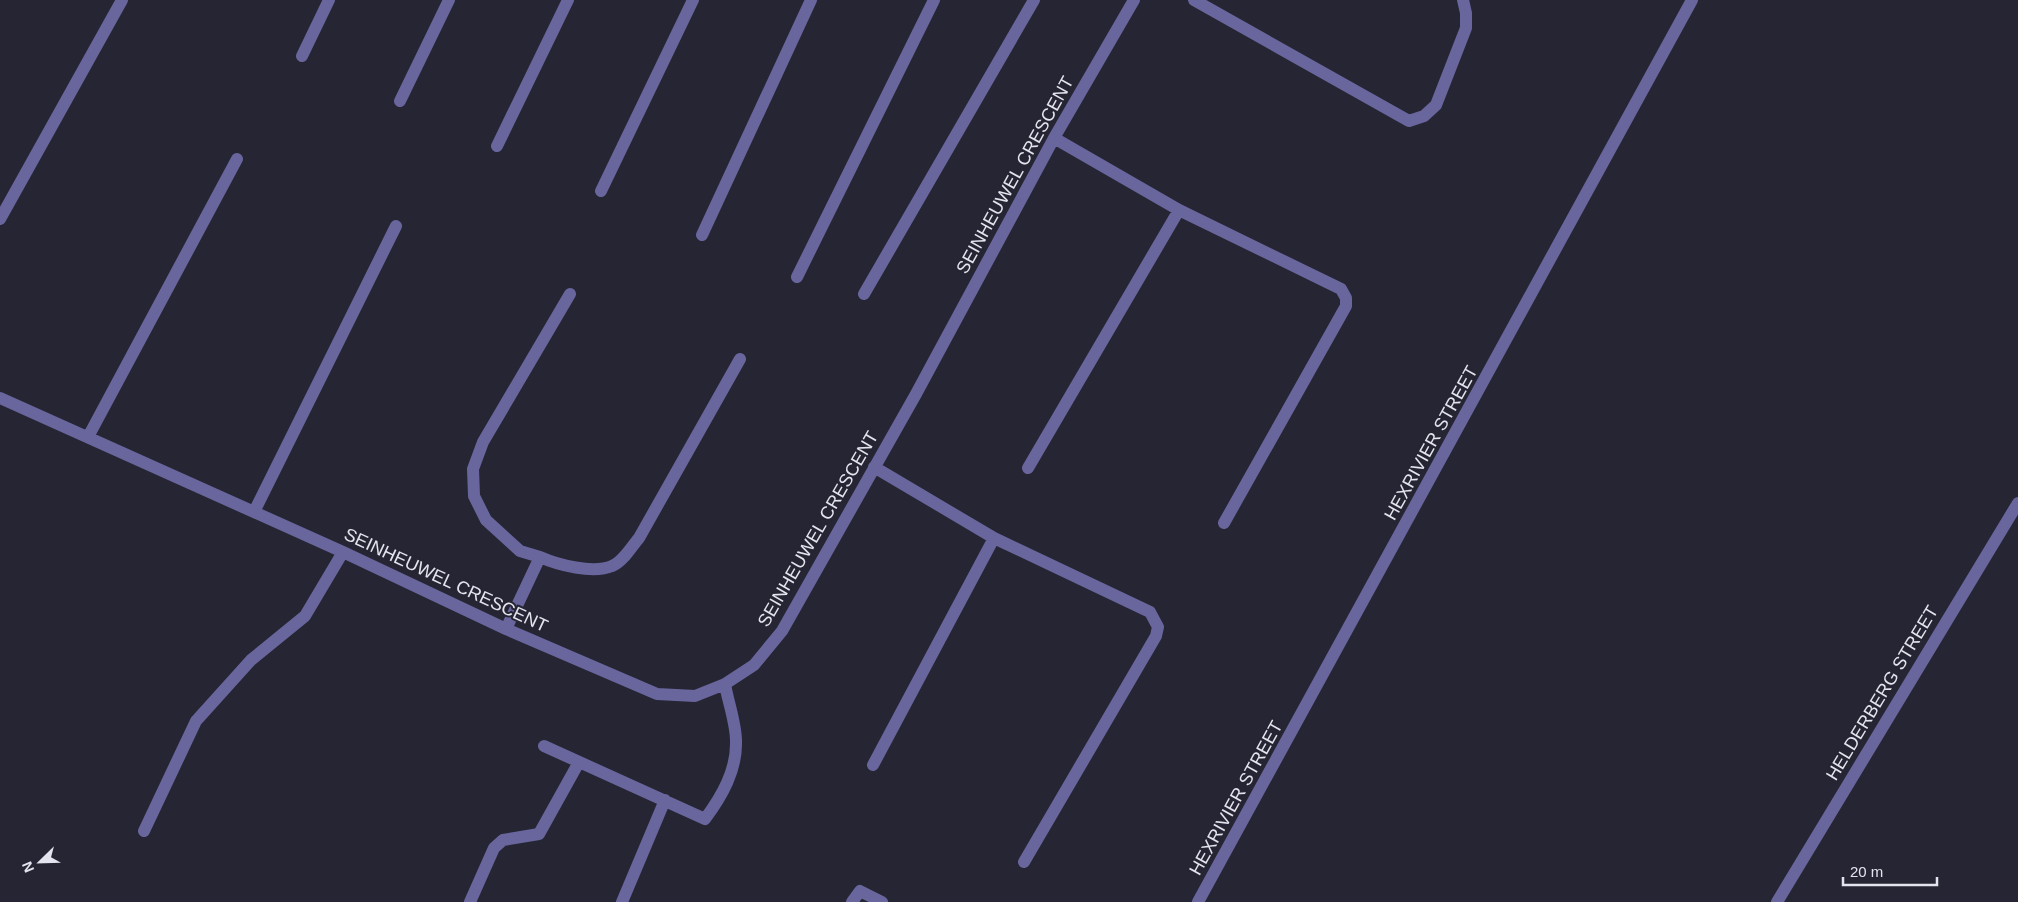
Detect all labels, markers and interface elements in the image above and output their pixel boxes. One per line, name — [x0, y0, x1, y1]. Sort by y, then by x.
street label: SEINHEUWEL CRESCENT — [952, 73, 1078, 277]
street label: HEXRIVIER STREET — [1380, 362, 1482, 524]
street label: SEINHEUWEL CRESCENT — [754, 428, 882, 630]
street label: SEINHEUWEL CRESCENT — [341, 524, 551, 636]
street label: HELDERBERG STREET — [1822, 602, 1942, 784]
street label: HEXRIVIER STREET — [1185, 717, 1287, 879]
north arrow — [15, 837, 65, 887]
scale bar — [1843, 854, 1937, 886]
text: N — [19, 859, 37, 875]
text: 20 m — [1850, 863, 1883, 880]

